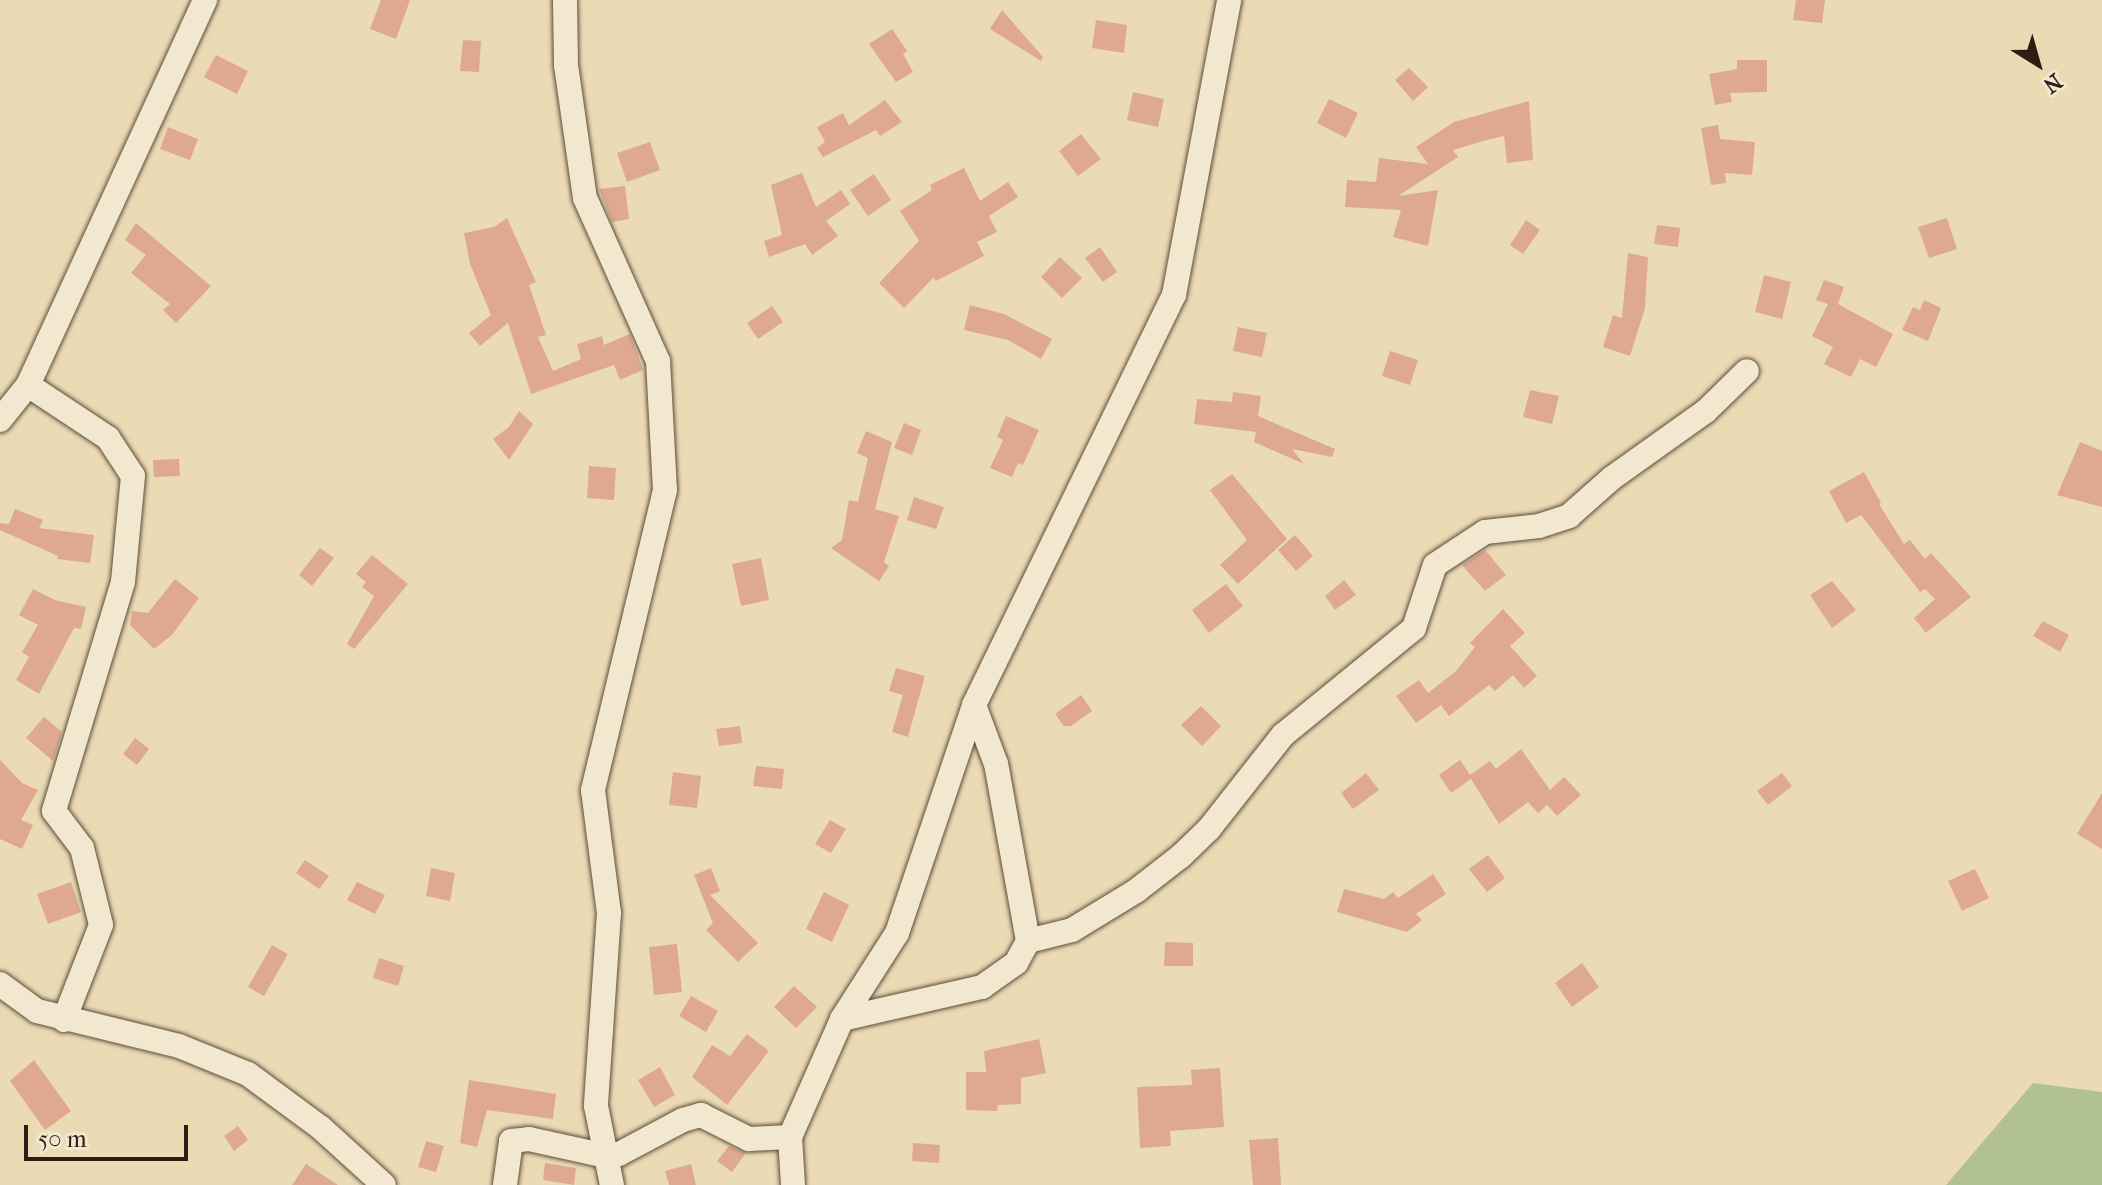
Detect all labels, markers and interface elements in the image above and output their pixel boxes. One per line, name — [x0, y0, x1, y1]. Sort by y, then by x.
north arrow — [1998, 24, 2078, 104]
text: N — [2038, 68, 2067, 99]
scale bar — [28, 1109, 192, 1159]
text: 50 m — [38, 1125, 87, 1153]

